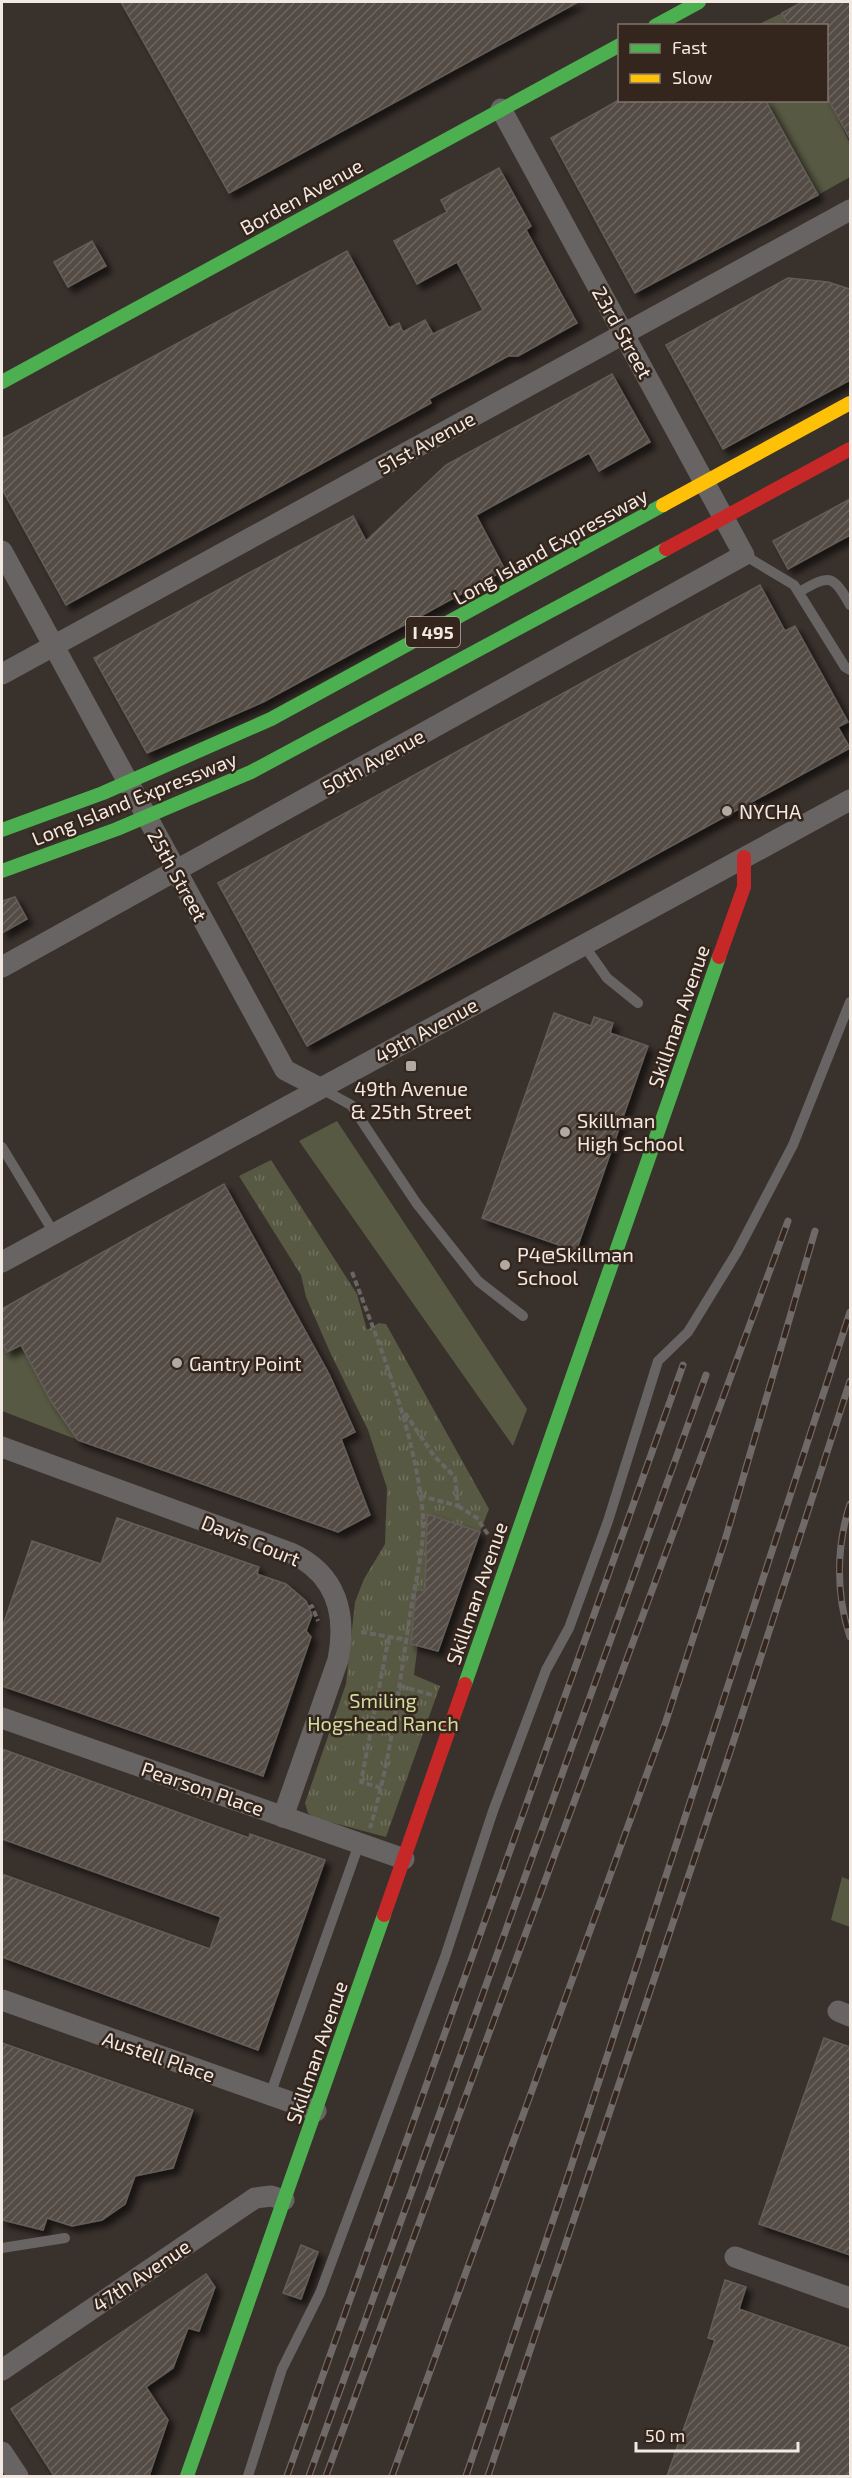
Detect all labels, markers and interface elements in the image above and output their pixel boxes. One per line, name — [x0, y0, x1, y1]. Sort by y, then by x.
legend — [618, 24, 828, 102]
text: Fast — [672, 36, 707, 58]
text: Slow — [672, 66, 713, 88]
street label: Borden Avenue — [236, 152, 366, 240]
street label: 23rd Street — [588, 282, 658, 383]
street label: 51st Avenue — [373, 405, 479, 479]
street label: Long Island Expressway — [448, 482, 652, 610]
road number: I 495 — [406, 617, 460, 647]
street label: 50th Avenue — [318, 723, 428, 799]
street label: Long Island Expressway — [28, 746, 240, 850]
place label: NYCHA — [739, 799, 802, 823]
marker: NYCHA — [720, 804, 734, 818]
street label: 25th Street — [143, 825, 213, 925]
street label: Skillman Avenue — [642, 941, 714, 1091]
street label: 49th Avenue — [370, 992, 482, 1068]
marker: 49th Avenue & 25th Street — [404, 1059, 418, 1073]
place label: 49th Avenue & 25th Street — [350, 1076, 472, 1123]
place label: Skillman High School — [577, 1108, 684, 1155]
marker: Skillman High School — [558, 1125, 572, 1139]
place label: P4@Skillman School — [517, 1242, 634, 1289]
marker: P4@Skillman School — [498, 1258, 512, 1272]
place label: Gantry Point — [189, 1351, 302, 1375]
marker: Gantry Point — [170, 1356, 184, 1370]
street label: Davis Court — [198, 1509, 304, 1571]
street label: Skillman Avenue — [440, 1518, 512, 1668]
park label: Smiling Hogshead Ranch — [307, 1688, 459, 1735]
street label: Pearson Place — [139, 1756, 267, 1820]
street label: Skillman Avenue — [280, 1977, 352, 2127]
street label: Austell Place — [100, 2026, 218, 2086]
street label: 47th Avenue — [88, 2234, 194, 2316]
scale bar — [636, 2415, 798, 2453]
text: 50 m — [645, 2424, 685, 2446]

